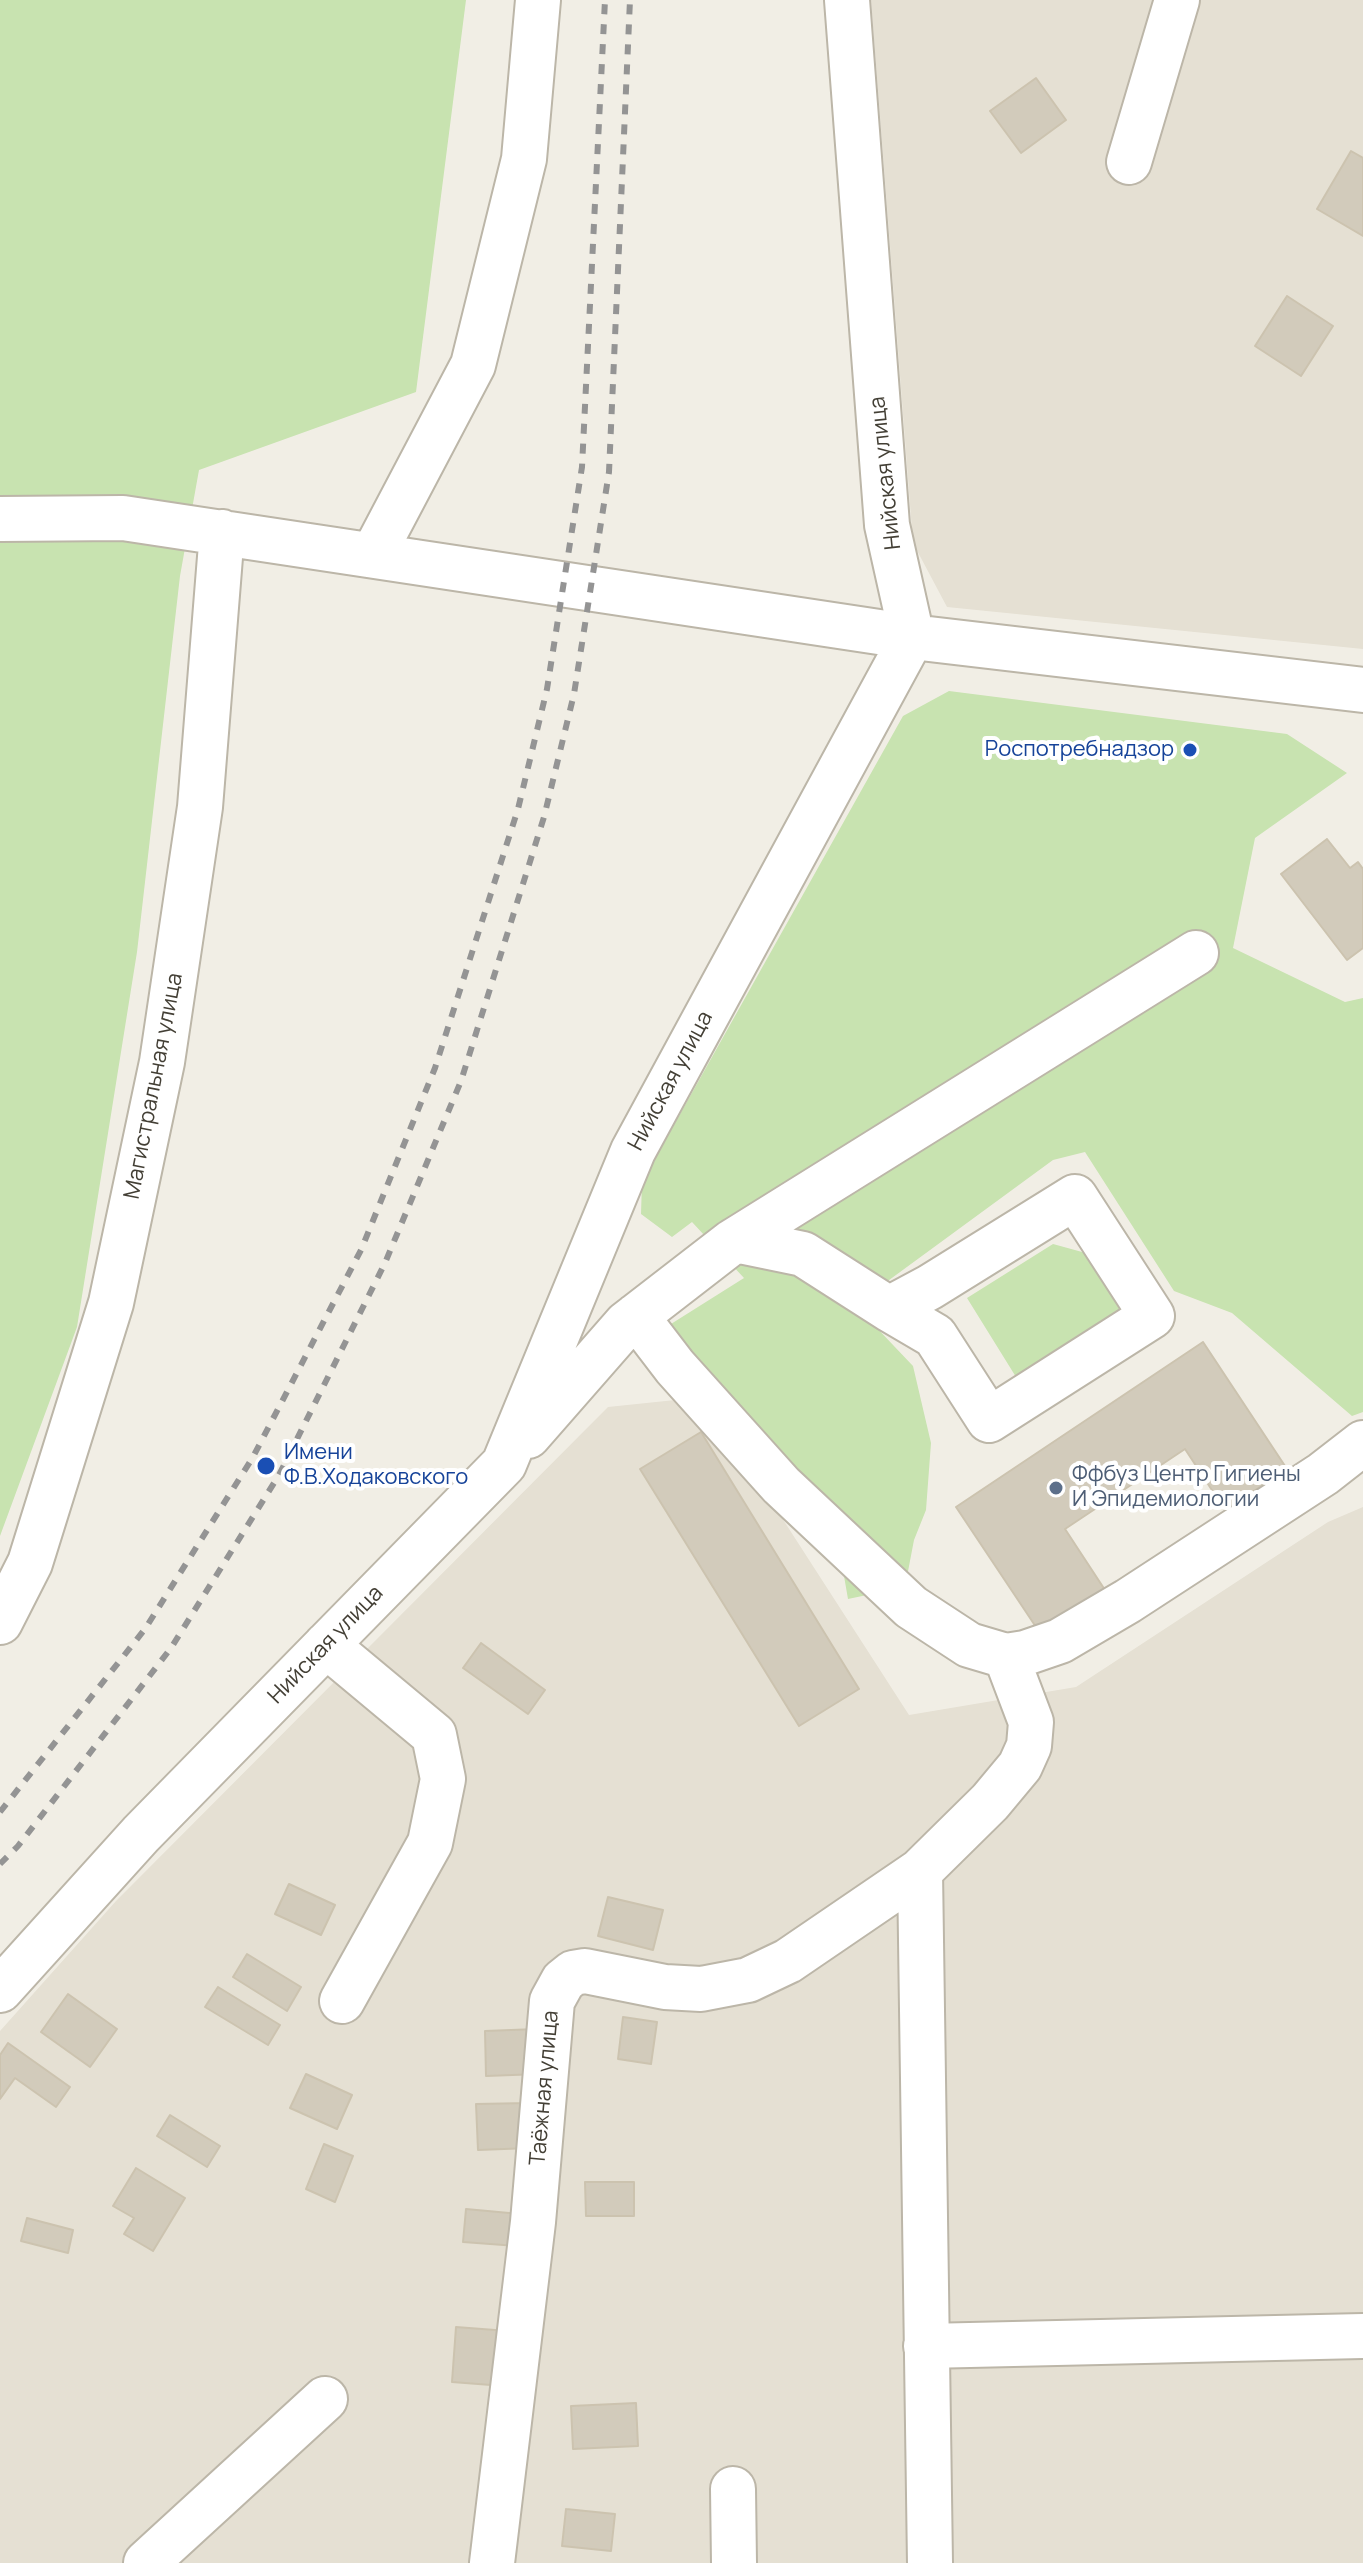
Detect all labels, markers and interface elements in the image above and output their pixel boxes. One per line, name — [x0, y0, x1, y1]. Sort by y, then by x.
street label: Нийская улица — [865, 395, 907, 551]
place label: Роспотребнадзор — [985, 737, 1174, 763]
marker: Роспотребнадзор — [1181, 741, 1199, 759]
street label: Магистральная улица — [119, 971, 189, 1201]
street label: Нийская улица — [623, 1007, 719, 1155]
place label: Имени Ф.В.Ходаковского — [284, 1440, 468, 1492]
marker: Имени Ф.В.Ходаковского — [255, 1455, 277, 1477]
place label: Ффбуз Центр Гигиены И Эпидемиологии — [1072, 1462, 1301, 1514]
marker: Ффбуз Центр Гигиены И Эпидемиологии — [1047, 1479, 1065, 1497]
street label: Нийская улица — [263, 1580, 389, 1710]
street label: Таёжная улица — [525, 2009, 565, 2167]

